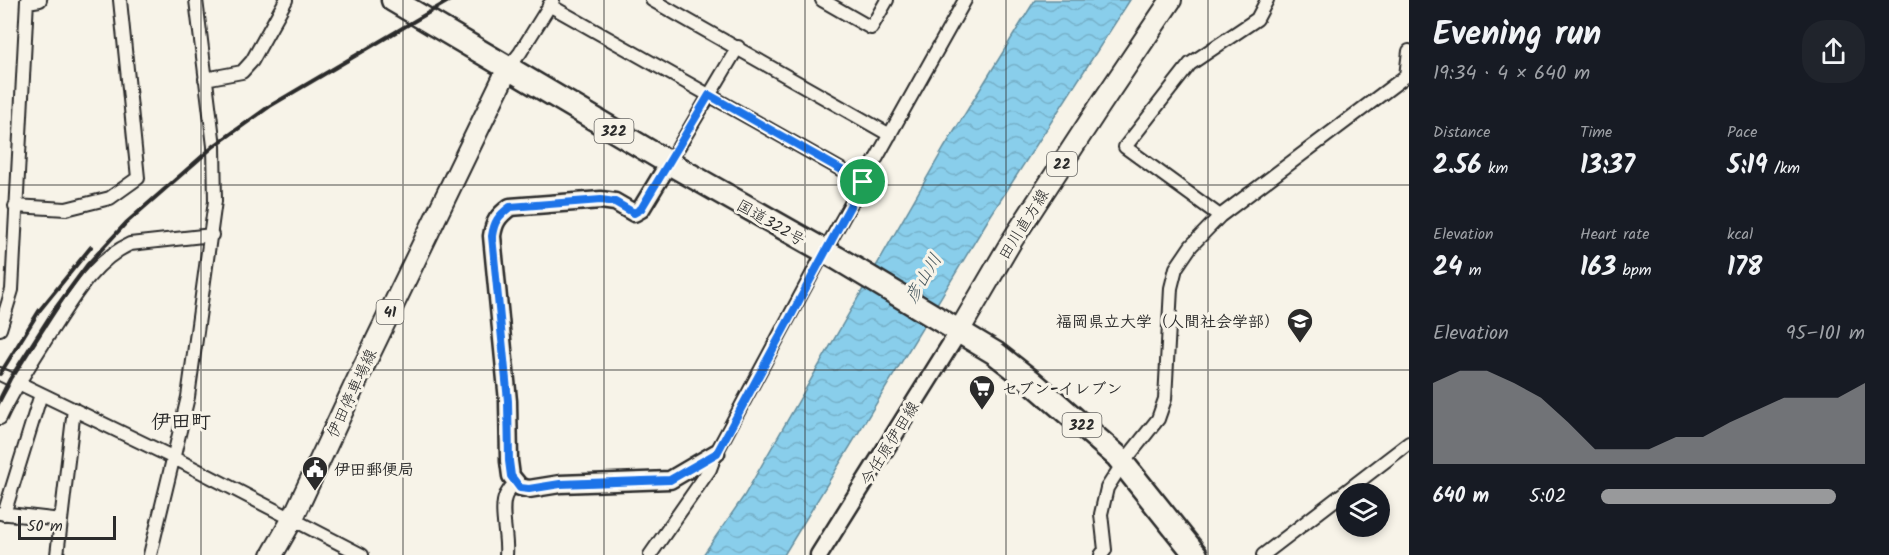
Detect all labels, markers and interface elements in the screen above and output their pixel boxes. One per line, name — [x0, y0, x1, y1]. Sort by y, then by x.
text: Evening run — [1433, 9, 1601, 62]
button: share — [1802, 20, 1865, 83]
text: 19:34 · 4 × 640 m — [1433, 58, 1590, 90]
road number: 322 — [594, 119, 634, 143]
text: Distance — [1433, 120, 1491, 145]
text: Time — [1580, 120, 1612, 145]
text: Pace — [1727, 120, 1758, 145]
text: 2.56 — [1433, 145, 1482, 187]
text: 13:37 — [1580, 145, 1635, 187]
text: 5:19 — [1727, 145, 1768, 187]
road number: 22 — [1047, 152, 1077, 176]
pin — [837, 156, 888, 207]
text: km — [1482, 156, 1508, 181]
text: /km — [1768, 156, 1800, 181]
icon: arrive — [846, 165, 879, 198]
street label: 田川直方線 — [992, 184, 1056, 265]
street label: 国道322号 — [731, 194, 809, 253]
text: Elevation — [1433, 222, 1494, 247]
text: Heart rate — [1580, 222, 1650, 247]
text: kcal — [1727, 222, 1753, 247]
text: 24 — [1433, 247, 1462, 289]
text: 163 — [1580, 247, 1616, 289]
text: 178 — [1727, 247, 1762, 289]
water label: 彦山川 — [898, 248, 951, 309]
text: m — [1462, 258, 1481, 283]
text: bpm — [1616, 258, 1651, 283]
road number: 41 — [376, 300, 404, 324]
school or university icon: 福岡県立大学（人間社会学部） — [1285, 306, 1315, 344]
place label: 福岡県立大学（人間社会学部） — [1056, 310, 1280, 335]
text: Elevation — [1433, 318, 1509, 350]
text: 95–101 m — [1786, 318, 1865, 350]
street label: 伊田停車場線 — [321, 345, 384, 442]
supermarket icon: セブン-イレブン — [967, 373, 997, 411]
place label: セブン-イレブン — [1002, 377, 1123, 402]
street label: 今任原伊田線 — [854, 396, 926, 491]
district label: 伊田町 — [151, 407, 211, 439]
road number: 322 — [1062, 413, 1102, 437]
public building icon: 伊田郵便局 — [300, 454, 330, 492]
place label: 伊田郵便局 — [334, 458, 414, 483]
text: 640 m — [1433, 481, 1489, 513]
text: 5:02 — [1529, 481, 1566, 513]
map controls — [1336, 483, 1390, 537]
button: layers — [1336, 483, 1390, 537]
scale bar — [18, 513, 116, 540]
text: 50 m — [27, 514, 63, 539]

